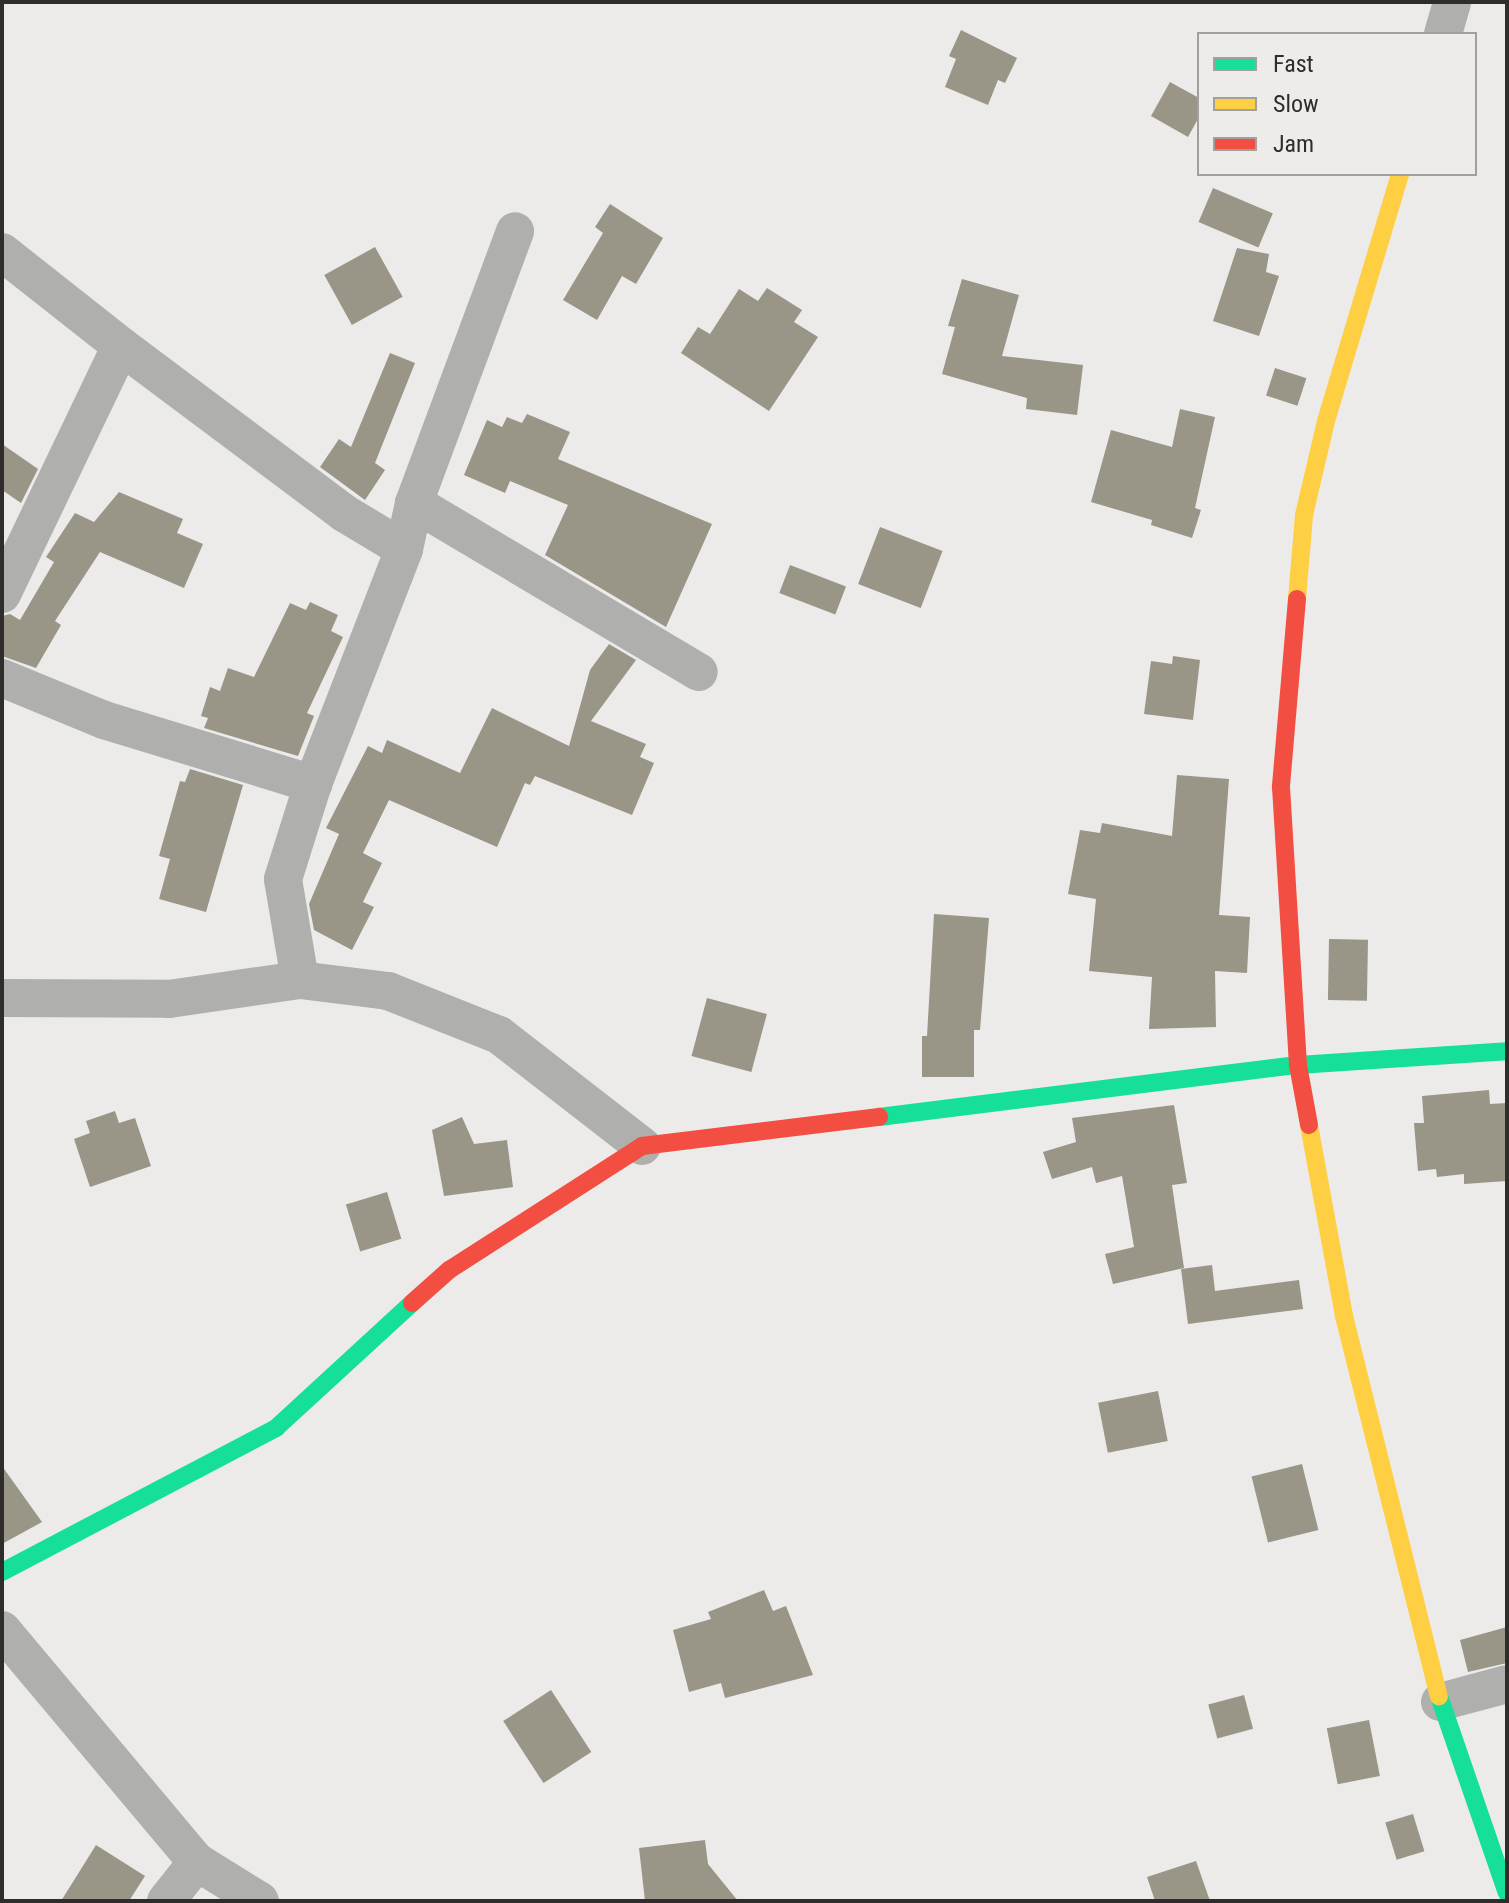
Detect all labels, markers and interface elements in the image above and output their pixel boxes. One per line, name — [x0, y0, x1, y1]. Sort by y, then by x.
legend — [1197, 32, 1477, 176]
text: Fast — [1273, 50, 1314, 78]
text: Slow — [1273, 90, 1319, 118]
text: Jam — [1273, 130, 1314, 158]

